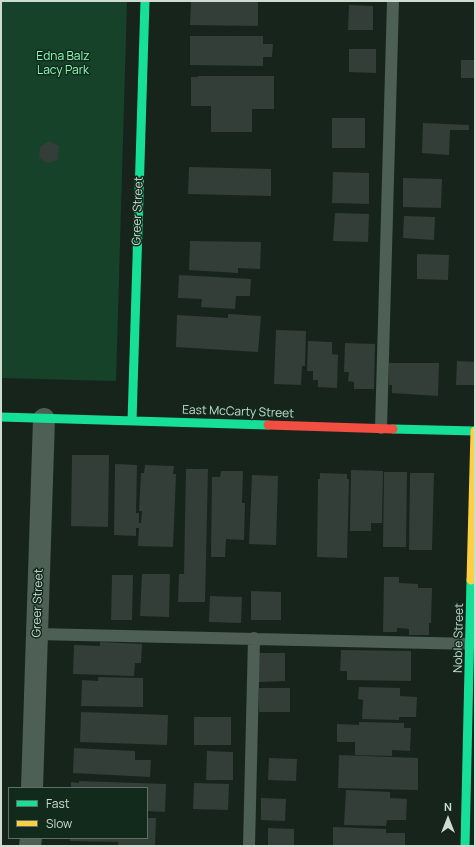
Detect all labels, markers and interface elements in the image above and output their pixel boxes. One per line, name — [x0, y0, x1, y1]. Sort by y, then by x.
park label: Edna Balz Lacy Park — [36, 50, 90, 78]
street label: Greer Street — [130, 176, 146, 246]
street label: East McCarty Street — [182, 403, 294, 421]
street label: Greer Street — [30, 568, 46, 638]
street label: Noble Street — [451, 603, 467, 673]
legend — [8, 787, 148, 839]
text: Fast — [46, 795, 70, 812]
north arrow — [428, 799, 468, 839]
text: N — [444, 799, 452, 814]
text: Slow — [46, 815, 72, 832]

